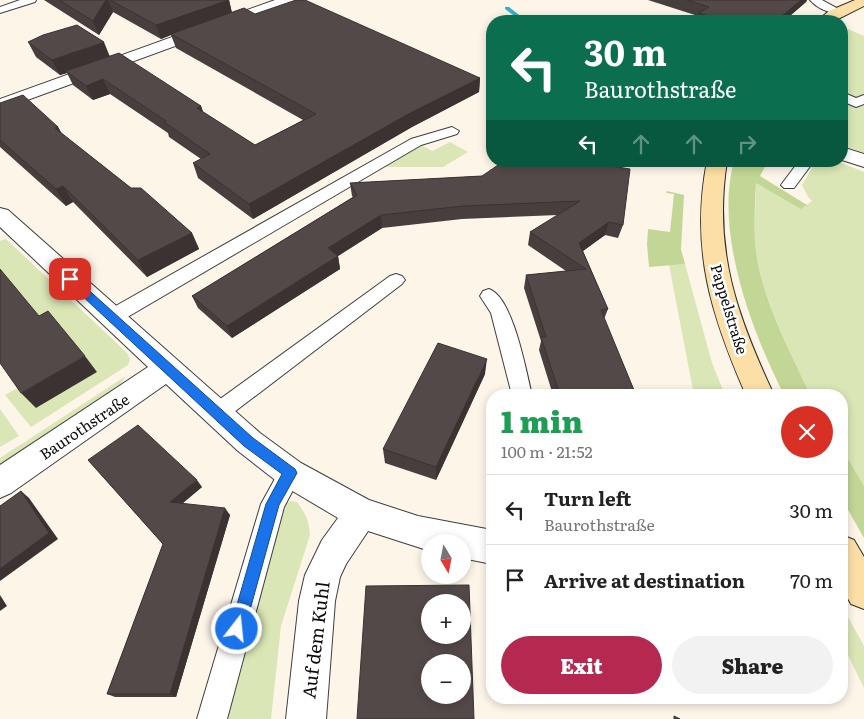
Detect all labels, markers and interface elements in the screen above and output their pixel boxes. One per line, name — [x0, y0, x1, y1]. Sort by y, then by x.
text: 30 m — [584, 25, 667, 77]
icon: left — [501, 35, 566, 100]
text: Baurothstraße — [584, 72, 736, 105]
icon: left — [574, 130, 602, 158]
icon: ahead — [627, 130, 655, 158]
icon: ahead — [680, 130, 708, 158]
icon: right — [733, 130, 761, 158]
pin — [49, 258, 91, 300]
street label: Pappelstraße — [705, 261, 755, 357]
icon: arrive — [56, 265, 84, 293]
street label: Baurothstraße — [34, 387, 134, 465]
text: 1 min — [501, 398, 583, 442]
button: close — [781, 406, 833, 458]
text: 100 m · 21:52 — [501, 439, 593, 463]
text: Turn left — [544, 484, 631, 512]
icon: left — [501, 496, 529, 524]
text: 30 m — [789, 496, 833, 524]
text: Baurothstraße — [544, 512, 655, 536]
north arrow — [421, 534, 471, 584]
map controls — [421, 534, 471, 704]
icon: arrive — [501, 566, 529, 594]
text: Arrive at destination — [544, 566, 745, 594]
text: 70 m — [790, 566, 833, 594]
street label: Auf dem Kuhl — [294, 580, 336, 700]
button: + — [421, 594, 471, 644]
position arrow — [210, 602, 262, 654]
button: Exit — [501, 636, 662, 694]
button: Share — [672, 636, 833, 694]
button: − — [421, 654, 471, 704]

